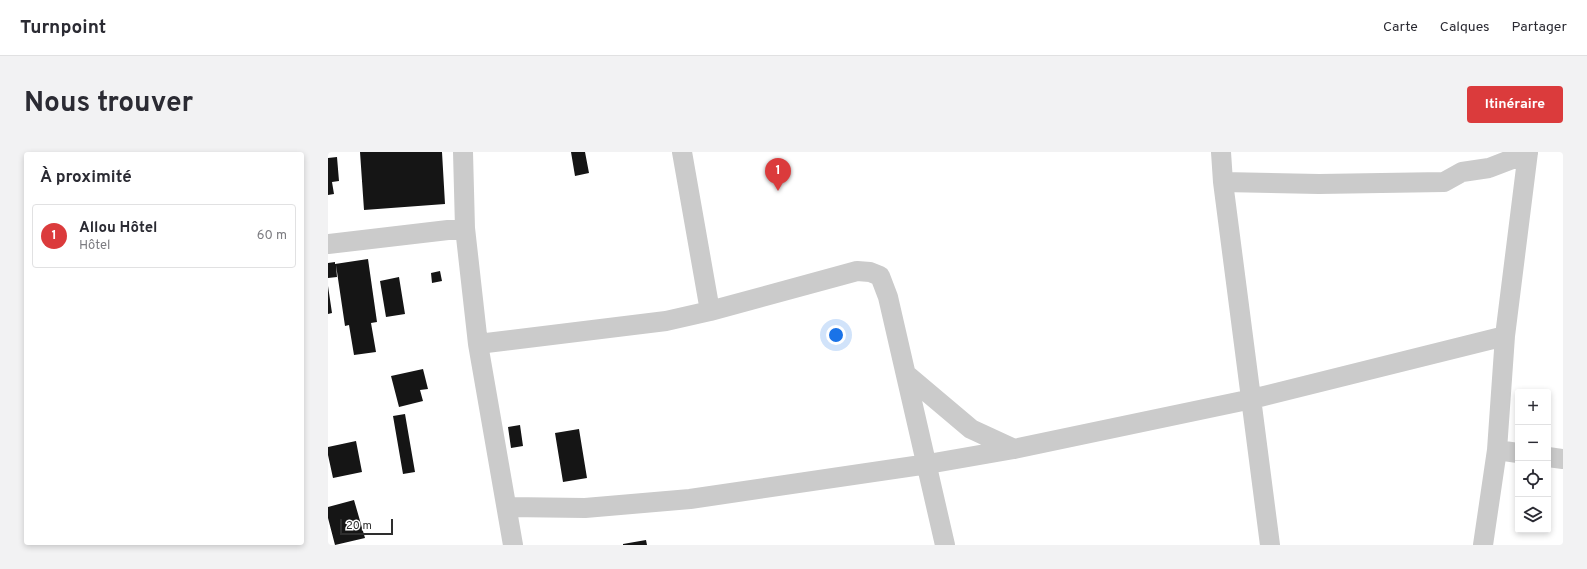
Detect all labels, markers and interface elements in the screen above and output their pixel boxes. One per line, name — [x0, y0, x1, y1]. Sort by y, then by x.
text: Turnpoint — [20, 16, 106, 40]
text: Carte — [1383, 19, 1418, 36]
text: Calques — [1440, 19, 1490, 36]
text: Partager — [1512, 19, 1567, 36]
text: Nous trouver — [24, 86, 193, 122]
button: Itinéraire — [1467, 86, 1563, 123]
pin: 1 — [765, 158, 791, 191]
text: À proximité — [40, 167, 132, 189]
text: Allou Hôtel — [79, 219, 157, 238]
text: 1 — [51, 228, 57, 244]
text: 60 m — [257, 228, 287, 244]
text: Hôtel — [79, 238, 110, 254]
your location — [826, 325, 846, 345]
map controls — [1515, 389, 1551, 533]
button: + — [1515, 389, 1551, 425]
button: − — [1515, 425, 1551, 461]
button: locate — [1515, 461, 1551, 497]
button: layers — [1515, 497, 1551, 533]
scale bar — [340, 517, 393, 536]
text: 20 m — [346, 519, 372, 533]

